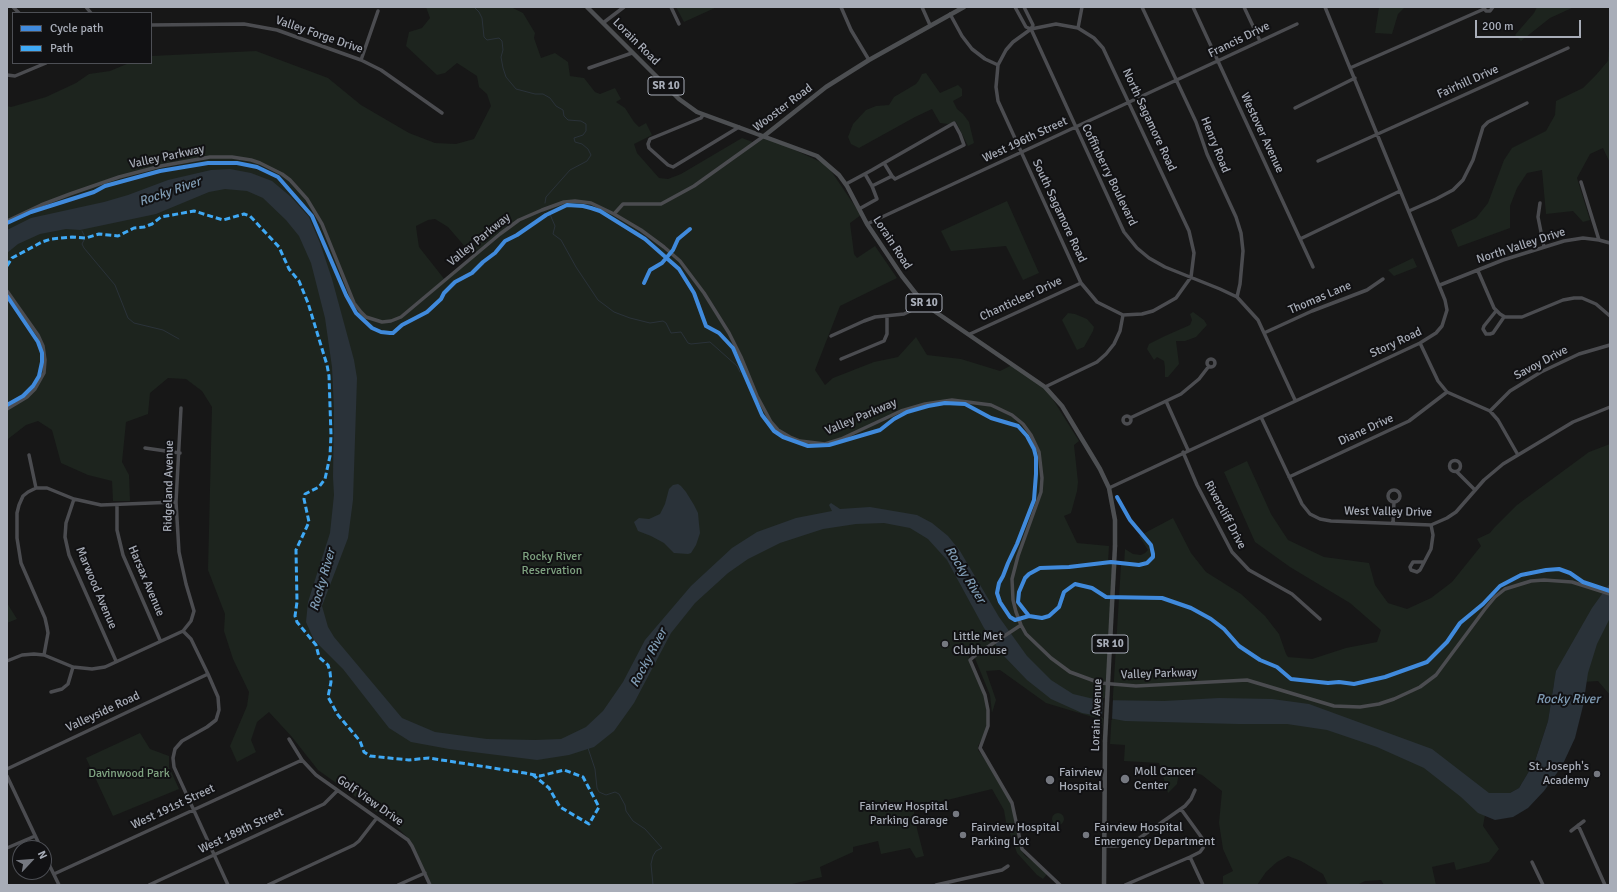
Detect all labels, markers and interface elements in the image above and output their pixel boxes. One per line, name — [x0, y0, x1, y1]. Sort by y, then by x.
legend — [12, 12, 152, 64]
scale bar — [1477, 12, 1583, 38]
street label: Valley Forge Drive — [273, 13, 365, 57]
street label: Lorain Road — [609, 15, 663, 69]
street label: Francis Drive — [1206, 19, 1272, 61]
text: 200 m — [1482, 19, 1514, 34]
text: Cycle path — [50, 21, 103, 36]
text: Path — [50, 41, 73, 56]
street label: Fairhill Drive — [1435, 62, 1501, 102]
street label: North Sagamore Road — [1119, 66, 1179, 174]
road number: SR 10 — [648, 77, 684, 95]
street label: Wooster Road — [751, 81, 815, 135]
street label: Westover Avenue — [1237, 90, 1287, 176]
street label: West 196th Street — [980, 114, 1070, 166]
street label: Henry Road — [1197, 115, 1233, 175]
street label: Coffinberry Boulevard — [1078, 122, 1140, 228]
street label: Valley Parkway — [128, 142, 206, 172]
street label: South Sagamore Road — [1029, 157, 1089, 265]
water label: Rocky River — [137, 174, 203, 210]
street label: Valley Parkway — [445, 210, 513, 270]
street label: Lorain Road — [869, 214, 915, 272]
street label: North Valley Drive — [1475, 225, 1567, 267]
street label: Chanticleer Drive — [978, 274, 1064, 324]
street label: Thomas Lane — [1286, 278, 1354, 318]
road number: SR 10 — [906, 294, 942, 312]
street label: Story Road — [1368, 325, 1424, 361]
street label: Savoy Drive — [1512, 343, 1570, 383]
street label: Valley Parkway — [823, 395, 899, 439]
street label: Diane Drive — [1336, 411, 1396, 449]
street label: Ridgeland Avenue — [161, 440, 177, 532]
street label: Rivercliff Drive — [1201, 478, 1249, 552]
street label: West Valley Drive — [1344, 504, 1432, 520]
street label: Harsax Avenue — [125, 543, 167, 619]
water label: Rocky River — [941, 544, 989, 606]
street label: Marwood Avenue — [72, 545, 120, 631]
water label: Rocky River — [307, 547, 339, 613]
park label: Rocky River Reservation — [522, 550, 582, 578]
water label: Rocky River — [627, 626, 671, 690]
place label: Little Met Clubhouse — [953, 630, 1007, 658]
road number: SR 10 — [1092, 635, 1128, 653]
marker: Little Met Clubhouse — [940, 639, 950, 649]
street label: Valley Parkway — [1120, 665, 1198, 683]
street label: Lorain Avenue — [1089, 678, 1105, 752]
street label: Valleyside Road — [64, 689, 142, 735]
water label: Rocky River — [1536, 692, 1600, 708]
place label: St. Joseph's Academy — [1529, 760, 1589, 788]
place label: Moll Cancer Center — [1134, 765, 1195, 793]
place label: Fairview Hospital — [1059, 766, 1102, 794]
park label: Davinwood Park — [88, 767, 170, 781]
marker: St. Joseph's Academy — [1592, 769, 1602, 779]
street label: Golf View Drive — [334, 773, 406, 829]
marker: Moll Cancer Center — [1119, 773, 1131, 785]
marker: Fairview Hospital — [1044, 774, 1056, 786]
street label: West 191st Street — [129, 781, 217, 833]
place label: Fairview Hospital Parking Garage — [859, 800, 948, 828]
street label: West 189th Street — [196, 805, 286, 857]
marker: Fairview Hospital Parking Garage — [951, 809, 961, 819]
place label: Fairview Hospital Parking Lot — [971, 821, 1060, 849]
place label: Fairview Hospital Emergency Department — [1094, 821, 1215, 849]
marker: Fairview Hospital Parking Lot — [958, 830, 968, 840]
marker: Fairview Hospital Emergency Department — [1081, 830, 1091, 840]
north arrow — [12, 840, 52, 880]
text: N — [35, 849, 50, 861]

